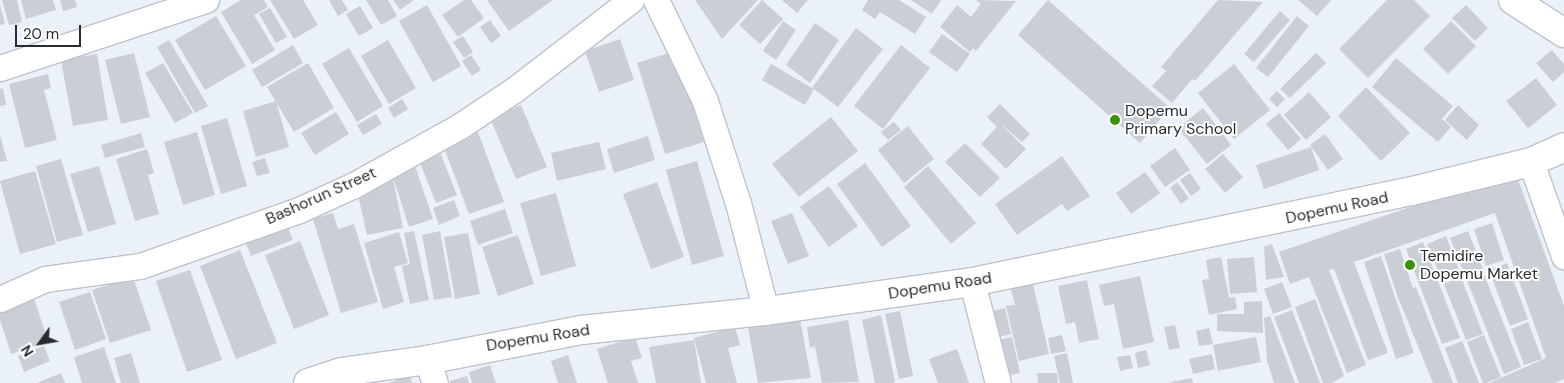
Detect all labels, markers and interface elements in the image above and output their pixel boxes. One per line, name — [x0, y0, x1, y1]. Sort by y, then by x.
scale bar — [18, 15, 84, 47]
text: 20 m — [23, 24, 59, 44]
place label: Dopemu Primary School — [1125, 101, 1236, 139]
marker: Dopemu Primary School — [1109, 114, 1121, 126]
street label: Bashorun Street — [263, 163, 379, 229]
street label: Dopemu Road — [1284, 188, 1390, 228]
place label: Temidire Dopemu Market — [1420, 246, 1538, 284]
marker: Temidire Dopemu Market — [1404, 259, 1416, 271]
street label: Dopemu Road — [887, 268, 993, 304]
north arrow — [15, 318, 65, 368]
street label: Dopemu Road — [485, 320, 591, 356]
text: N — [17, 342, 38, 360]

